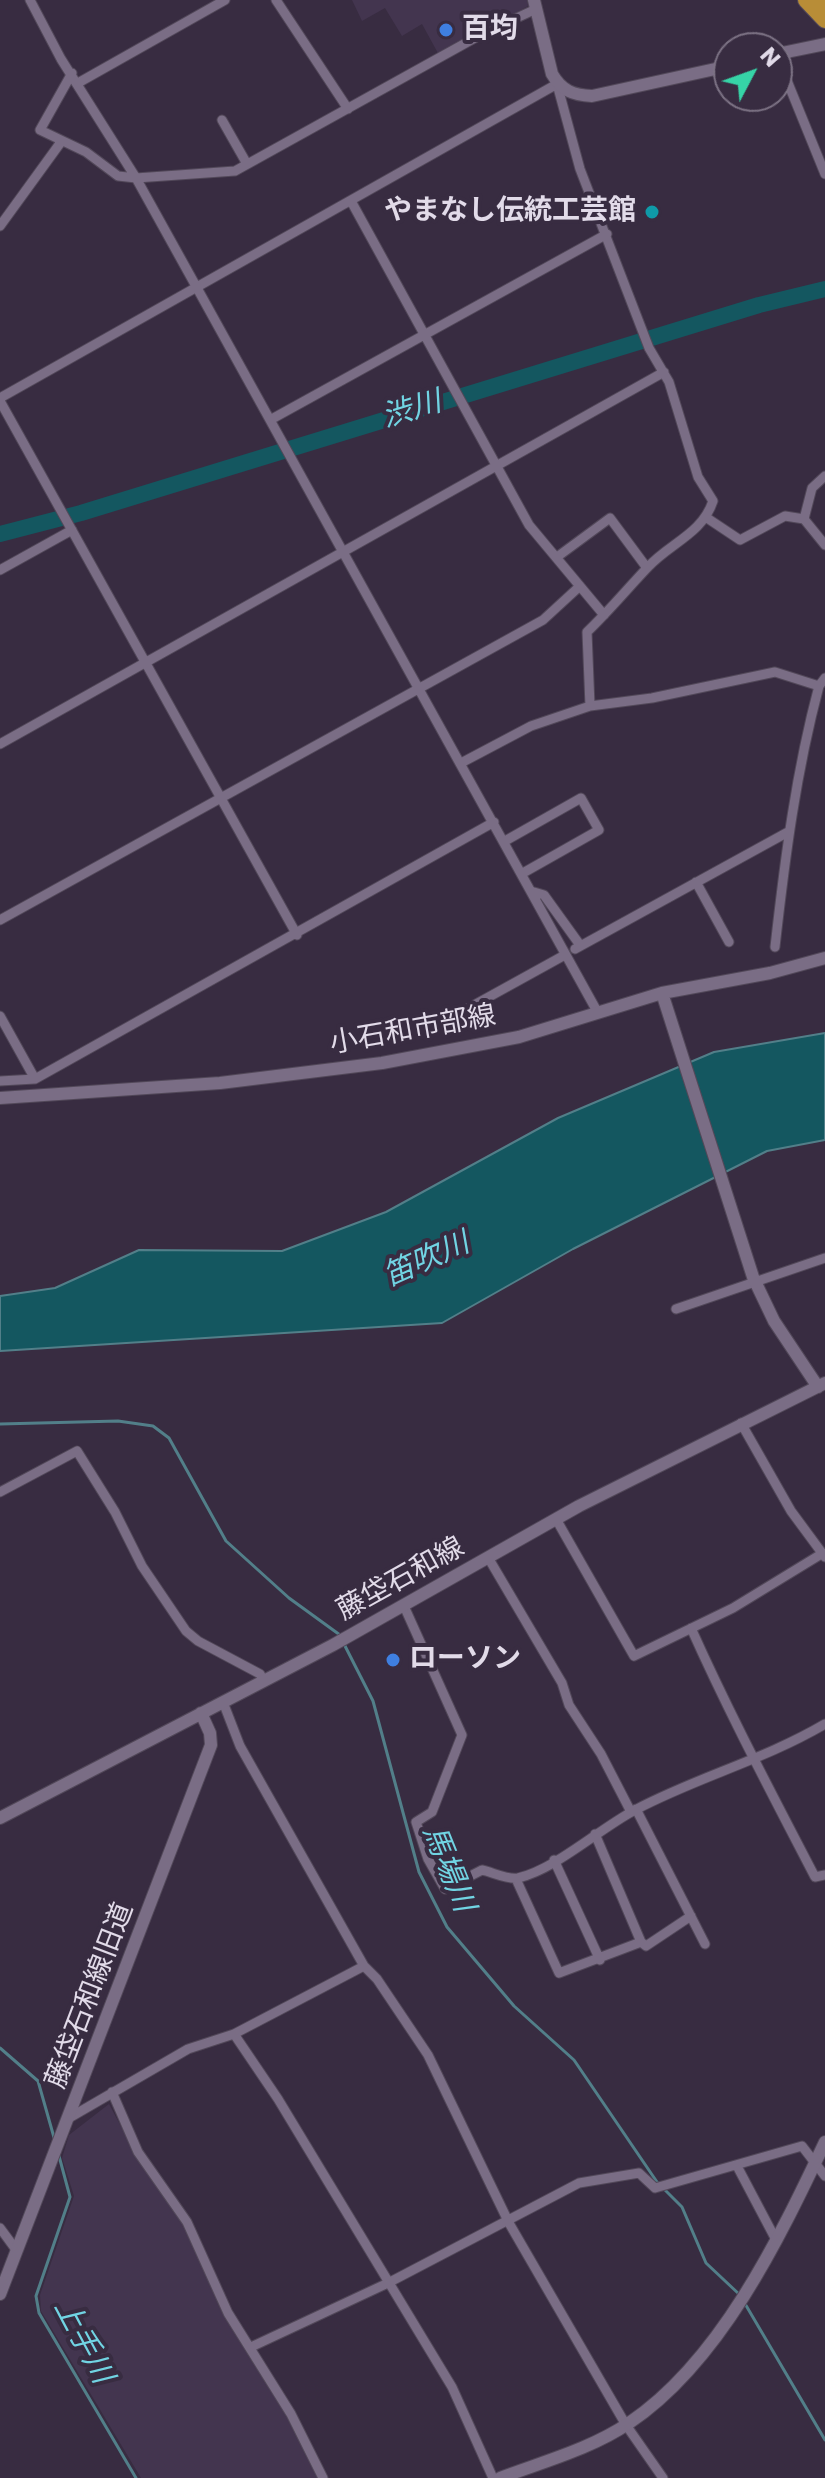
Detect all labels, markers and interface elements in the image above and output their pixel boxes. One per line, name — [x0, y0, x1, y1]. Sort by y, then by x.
place label: 百均 — [462, 13, 518, 47]
marker: 百均 — [437, 21, 455, 39]
north arrow — [713, 32, 793, 112]
text: N — [753, 41, 787, 74]
place label: やまなし伝統工芸館 — [384, 195, 636, 229]
marker: やまなし伝統工芸館 — [643, 203, 661, 221]
water label: 渋川 — [378, 385, 446, 437]
street label: 小石和市部線 — [327, 1000, 499, 1062]
water label: 笛吹川 — [379, 1226, 475, 1296]
street label: 藤垈石和線 — [332, 1531, 470, 1629]
place label: ローソン — [409, 1643, 521, 1677]
marker: ローソン — [384, 1651, 402, 1669]
water label: 馬場川 — [413, 1821, 481, 1917]
street label: 藤垈石和線旧道 — [40, 1898, 142, 2094]
water label: 上手川 — [45, 2294, 119, 2390]

